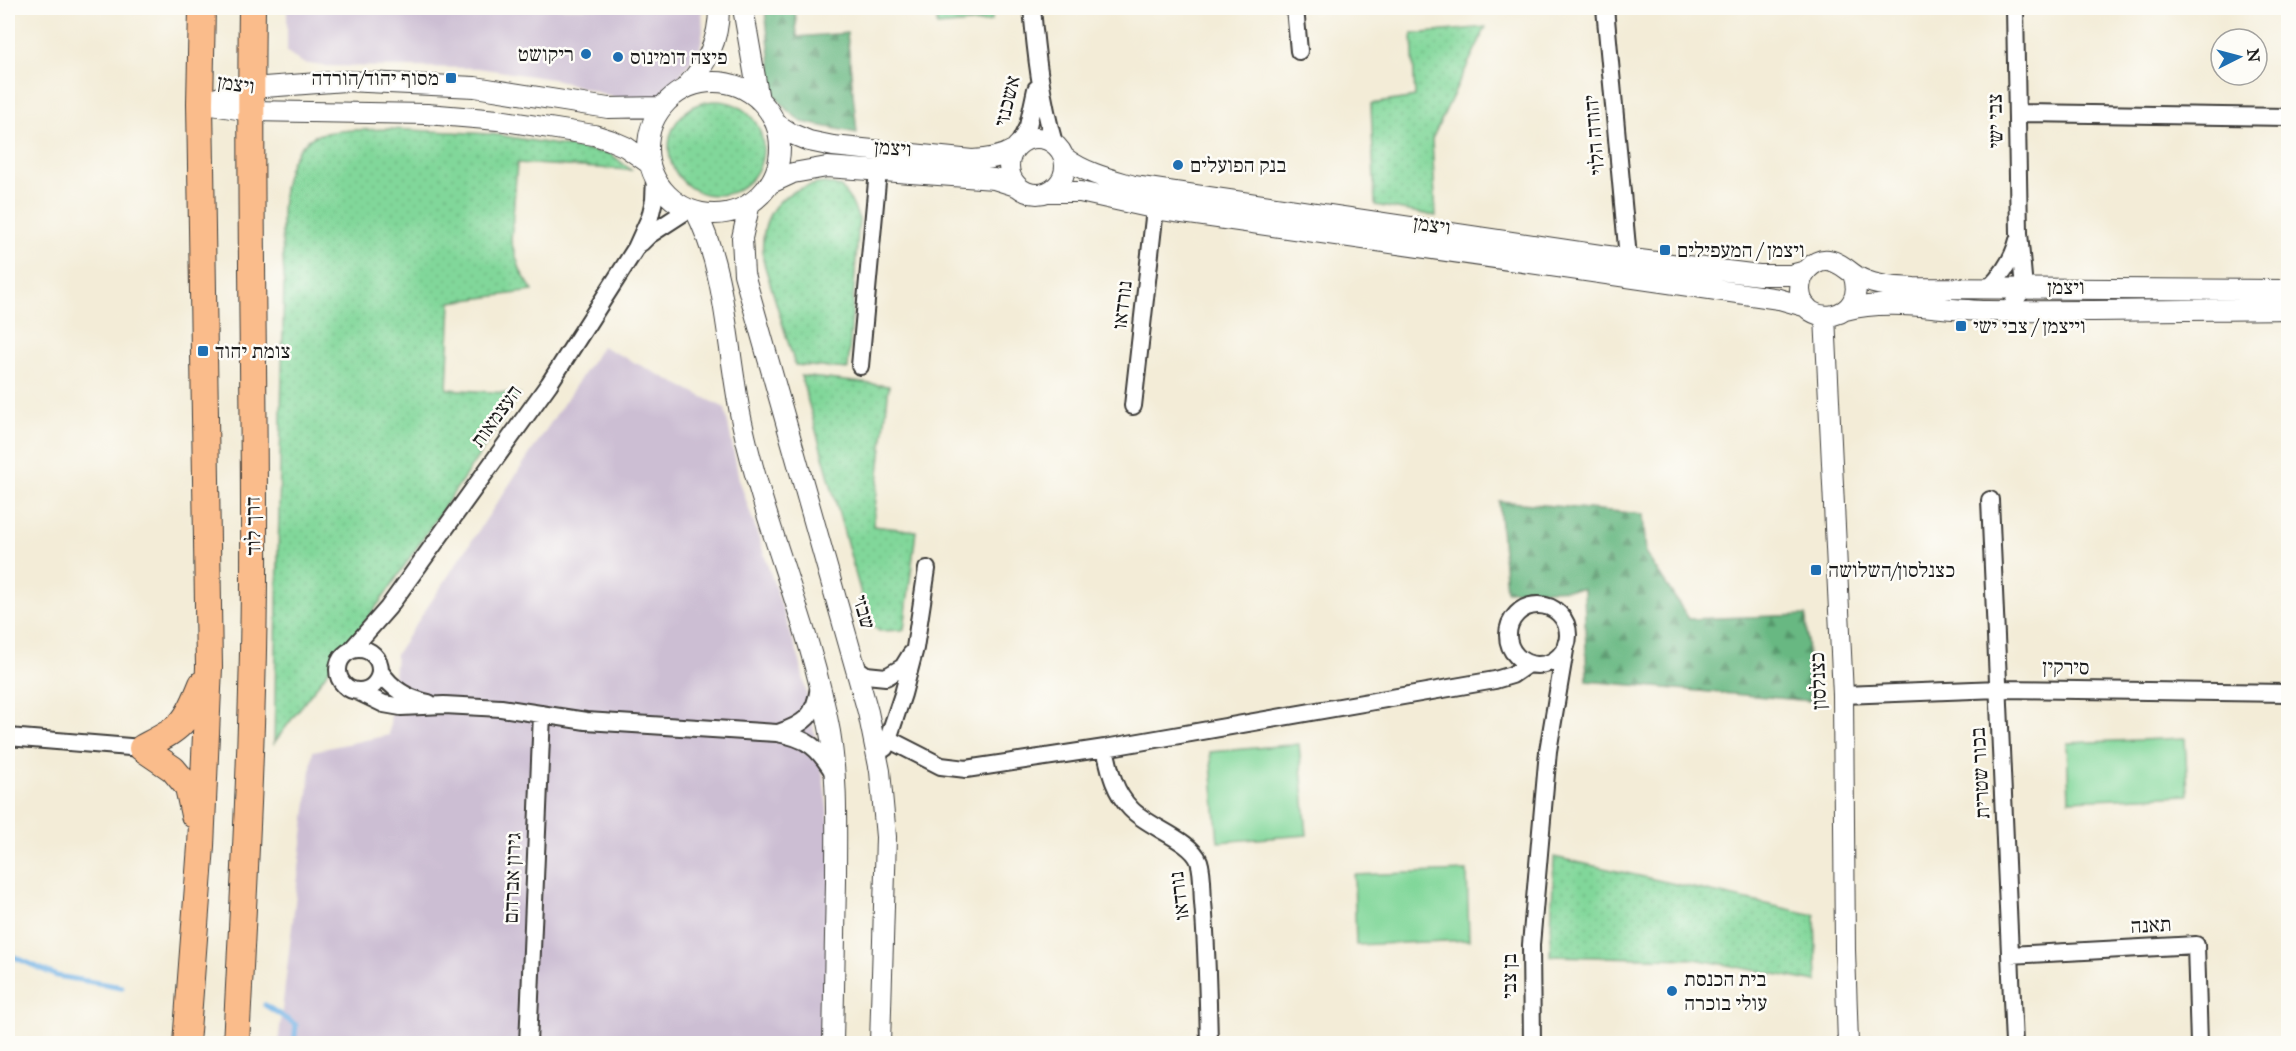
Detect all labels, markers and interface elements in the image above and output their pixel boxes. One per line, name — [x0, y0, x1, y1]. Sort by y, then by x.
north arrow — [2209, 27, 2269, 87]
place label: ריקושט — [518, 41, 574, 67]
place label: פיצה דומינוס — [630, 44, 728, 70]
marker: ריקושט — [579, 47, 593, 61]
text: N — [2243, 48, 2264, 64]
marker: פיצה דומינוס — [611, 50, 625, 64]
place label: מסוף יהוד/הורדה — [311, 65, 439, 91]
street label: ויצמן — [216, 69, 256, 99]
marker: מסוף יהוד/הורדה — [444, 71, 458, 85]
street label: אשכנזי — [988, 73, 1026, 129]
street label: צבי ישי — [1982, 93, 2008, 149]
street label: יהודה הלוי — [1578, 94, 1610, 176]
street label: ויצמן — [873, 134, 913, 162]
place label: בנק הפועלים — [1190, 152, 1286, 178]
marker: בנק הפועלים — [1171, 158, 1185, 172]
street label: ויצמן — [1412, 210, 1452, 240]
place label: ויצמן / המעפילים — [1677, 237, 1805, 263]
marker: ויצמן / המעפילים — [1658, 243, 1672, 257]
street label: ויצמן — [2047, 274, 2085, 300]
street label: נורדאו — [1106, 279, 1138, 331]
place label: וייצמן / צבי ישי — [1973, 313, 2086, 339]
marker: וייצמן / צבי ישי — [1954, 319, 1968, 333]
place label: צומת יהוד — [215, 338, 291, 364]
marker: צומת יהוד — [196, 344, 210, 358]
street label: העצמאות — [465, 380, 527, 452]
street label: דרך לוד — [239, 496, 267, 556]
place label: כצנלסון/השלושה — [1828, 557, 1955, 583]
marker: כצנלסון/השלושה — [1809, 563, 1823, 577]
street label: שבזי — [847, 592, 881, 632]
street label: כצנלסון — [1804, 652, 1832, 710]
street label: סירקין — [2042, 654, 2090, 680]
street label: בכור שטרית — [1965, 726, 1995, 820]
street label: גירון אברהם — [497, 832, 527, 924]
street label: נורדאו — [1163, 870, 1195, 922]
street label: תאנה — [2130, 911, 2172, 939]
street label: בן צבי — [1496, 953, 1522, 999]
place label: בית הכנסת עולי בוכרה — [1684, 966, 1767, 1016]
marker: בית הכנסת עולי בוכרה — [1665, 984, 1679, 998]

